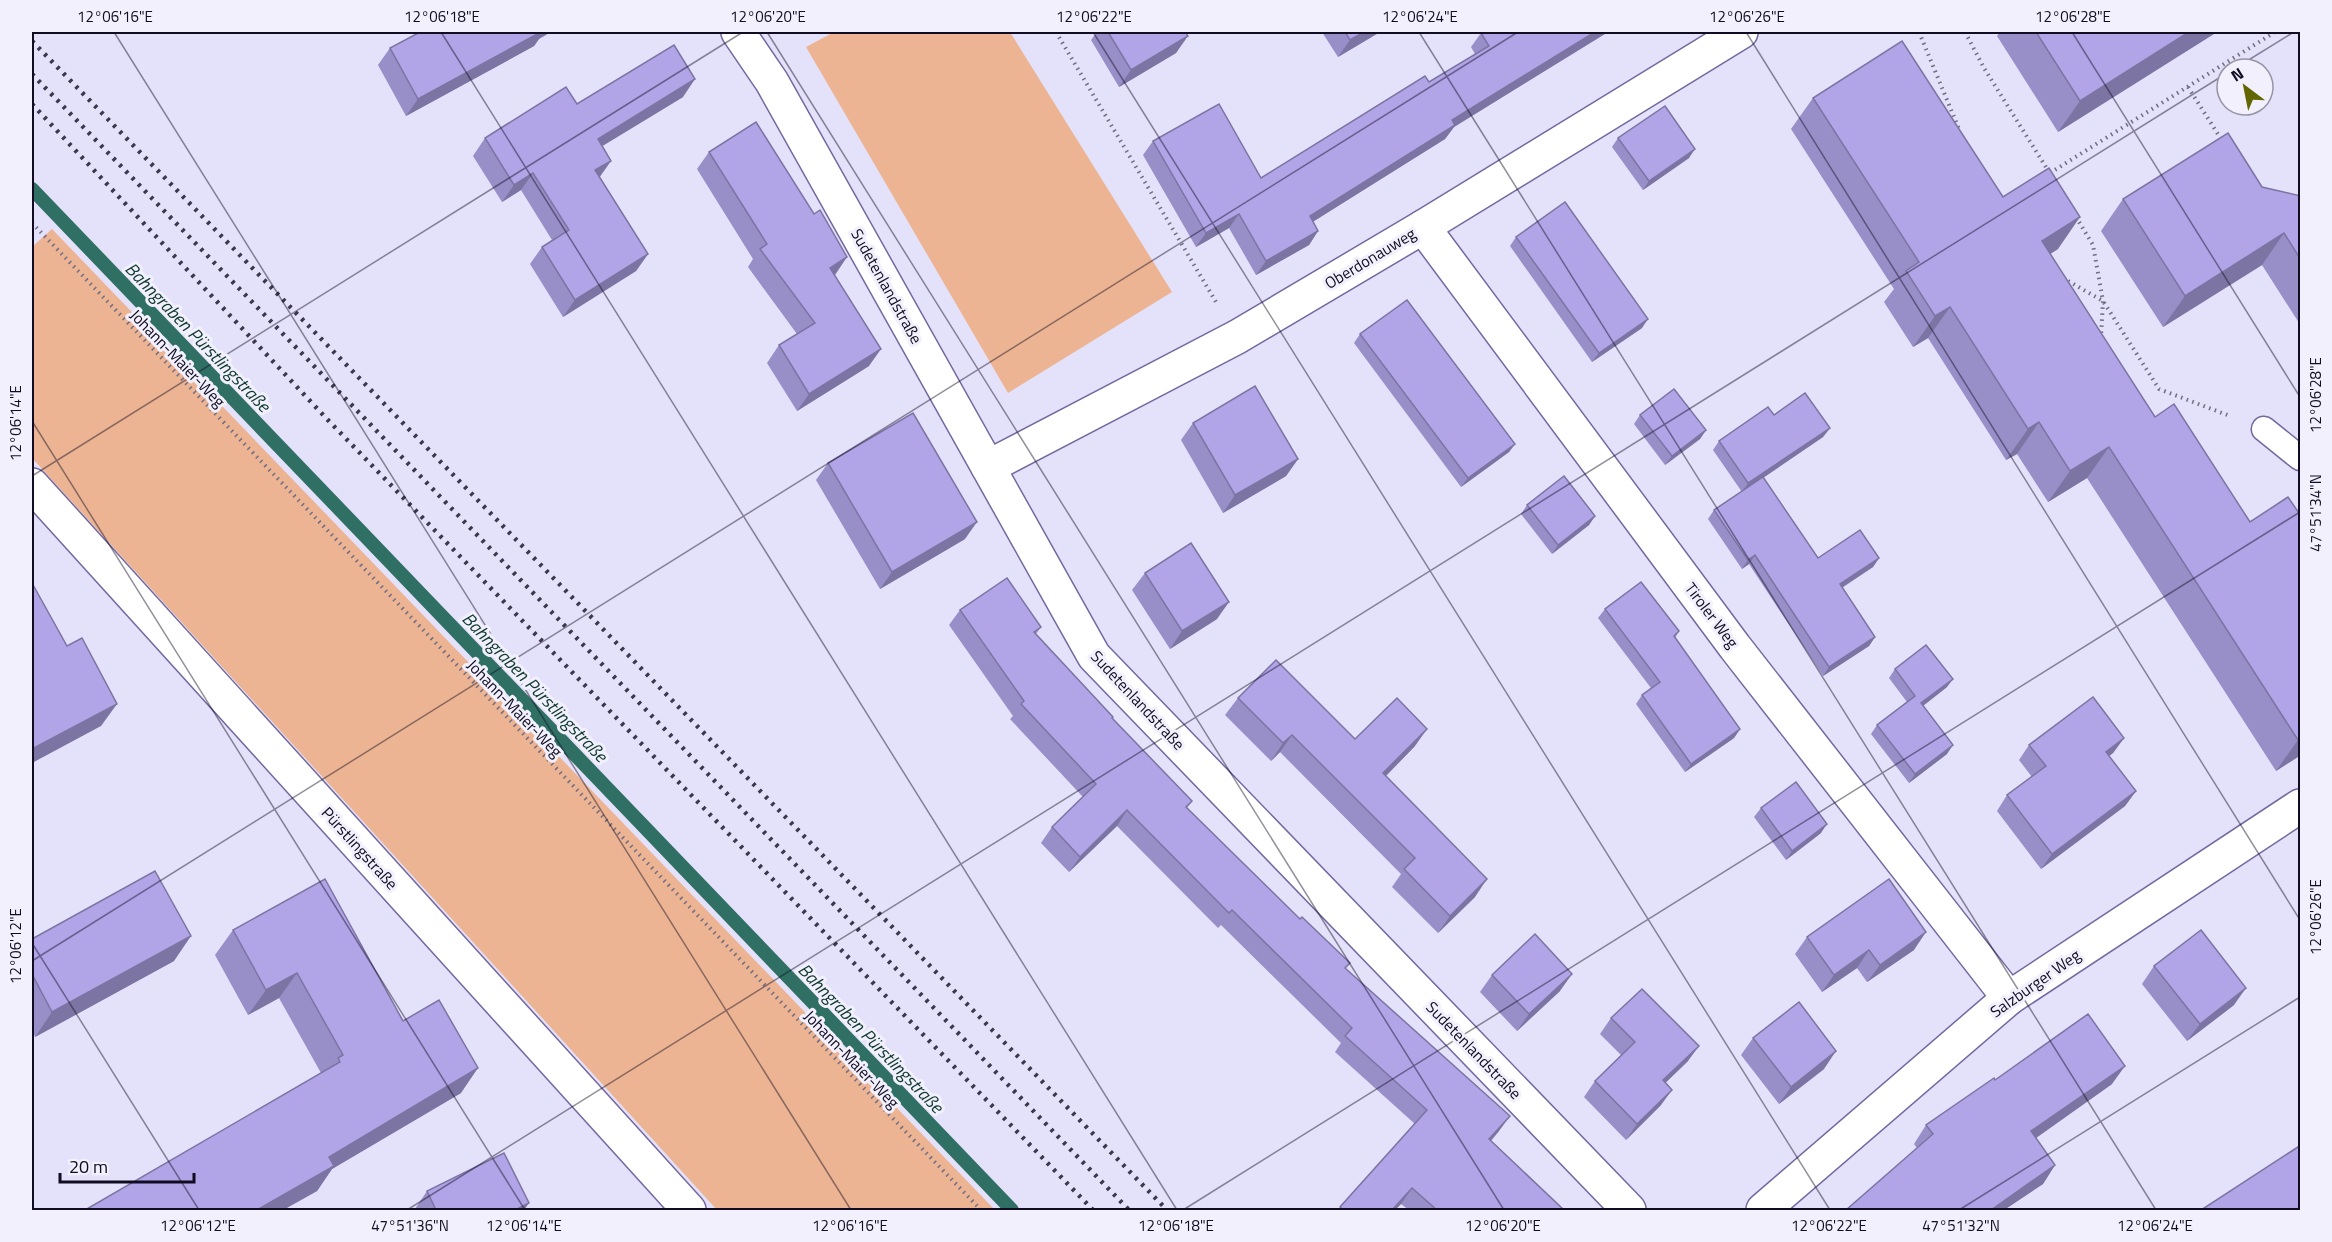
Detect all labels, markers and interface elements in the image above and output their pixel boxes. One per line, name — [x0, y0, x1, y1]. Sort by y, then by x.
text: 12°06'16"E — [77, 5, 153, 28]
text: 12°06'18"E — [404, 5, 480, 28]
text: 12°06'20"E — [730, 5, 806, 28]
text: 12°06'22"E — [1056, 5, 1132, 28]
text: 12°06'24"E — [1382, 5, 1458, 28]
text: 12°06'26"E — [1709, 5, 1785, 28]
text: 12°06'28"E — [2035, 5, 2111, 28]
north arrow — [2215, 57, 2275, 117]
text: N — [2226, 61, 2248, 87]
street label: Oberdonauweg — [1320, 221, 1420, 295]
street label: Sudetenlandstraße — [845, 224, 929, 348]
water label: Bahngraben Pürstlingstraße — [119, 256, 278, 419]
street label: Johann-Maier-Weg — [125, 303, 231, 413]
text: 12°06'28"E — [2304, 357, 2327, 433]
text: 12°06'14"E — [4, 385, 27, 461]
text: 47°51'34"N — [2304, 474, 2327, 552]
street label: Tiroler Weg — [1679, 577, 1745, 653]
water label: Bahngraben Pürstlingstraße — [456, 606, 615, 769]
street label: Sudetenlandstraße — [1085, 645, 1191, 755]
street label: Johann-Maier-Weg — [462, 653, 568, 763]
street label: Pürstlingstraße — [316, 801, 404, 895]
text: 12°06'26"E — [2304, 879, 2327, 955]
text: 12°06'12"E — [4, 908, 27, 984]
street label: Salzburger Weg — [1985, 943, 2085, 1023]
water label: Bahngraben Pürstlingstraße — [792, 957, 951, 1120]
street label: Sudetenlandstraße — [1421, 995, 1527, 1105]
street label: Johann-Maier-Weg — [799, 1004, 905, 1114]
scale bar — [60, 1146, 194, 1184]
text: 20 m — [69, 1153, 108, 1180]
text: 12°06'12"E — [160, 1214, 236, 1237]
text: 47°51'36"N — [371, 1214, 449, 1237]
text: 12°06'14"E — [486, 1214, 562, 1237]
text: 12°06'16"E — [812, 1214, 888, 1237]
text: 12°06'18"E — [1138, 1214, 1214, 1237]
text: 12°06'20"E — [1465, 1214, 1541, 1237]
text: 12°06'22"E — [1791, 1214, 1867, 1237]
text: 47°51'32"N — [1922, 1214, 2000, 1237]
text: 12°06'24"E — [2117, 1214, 2193, 1237]

